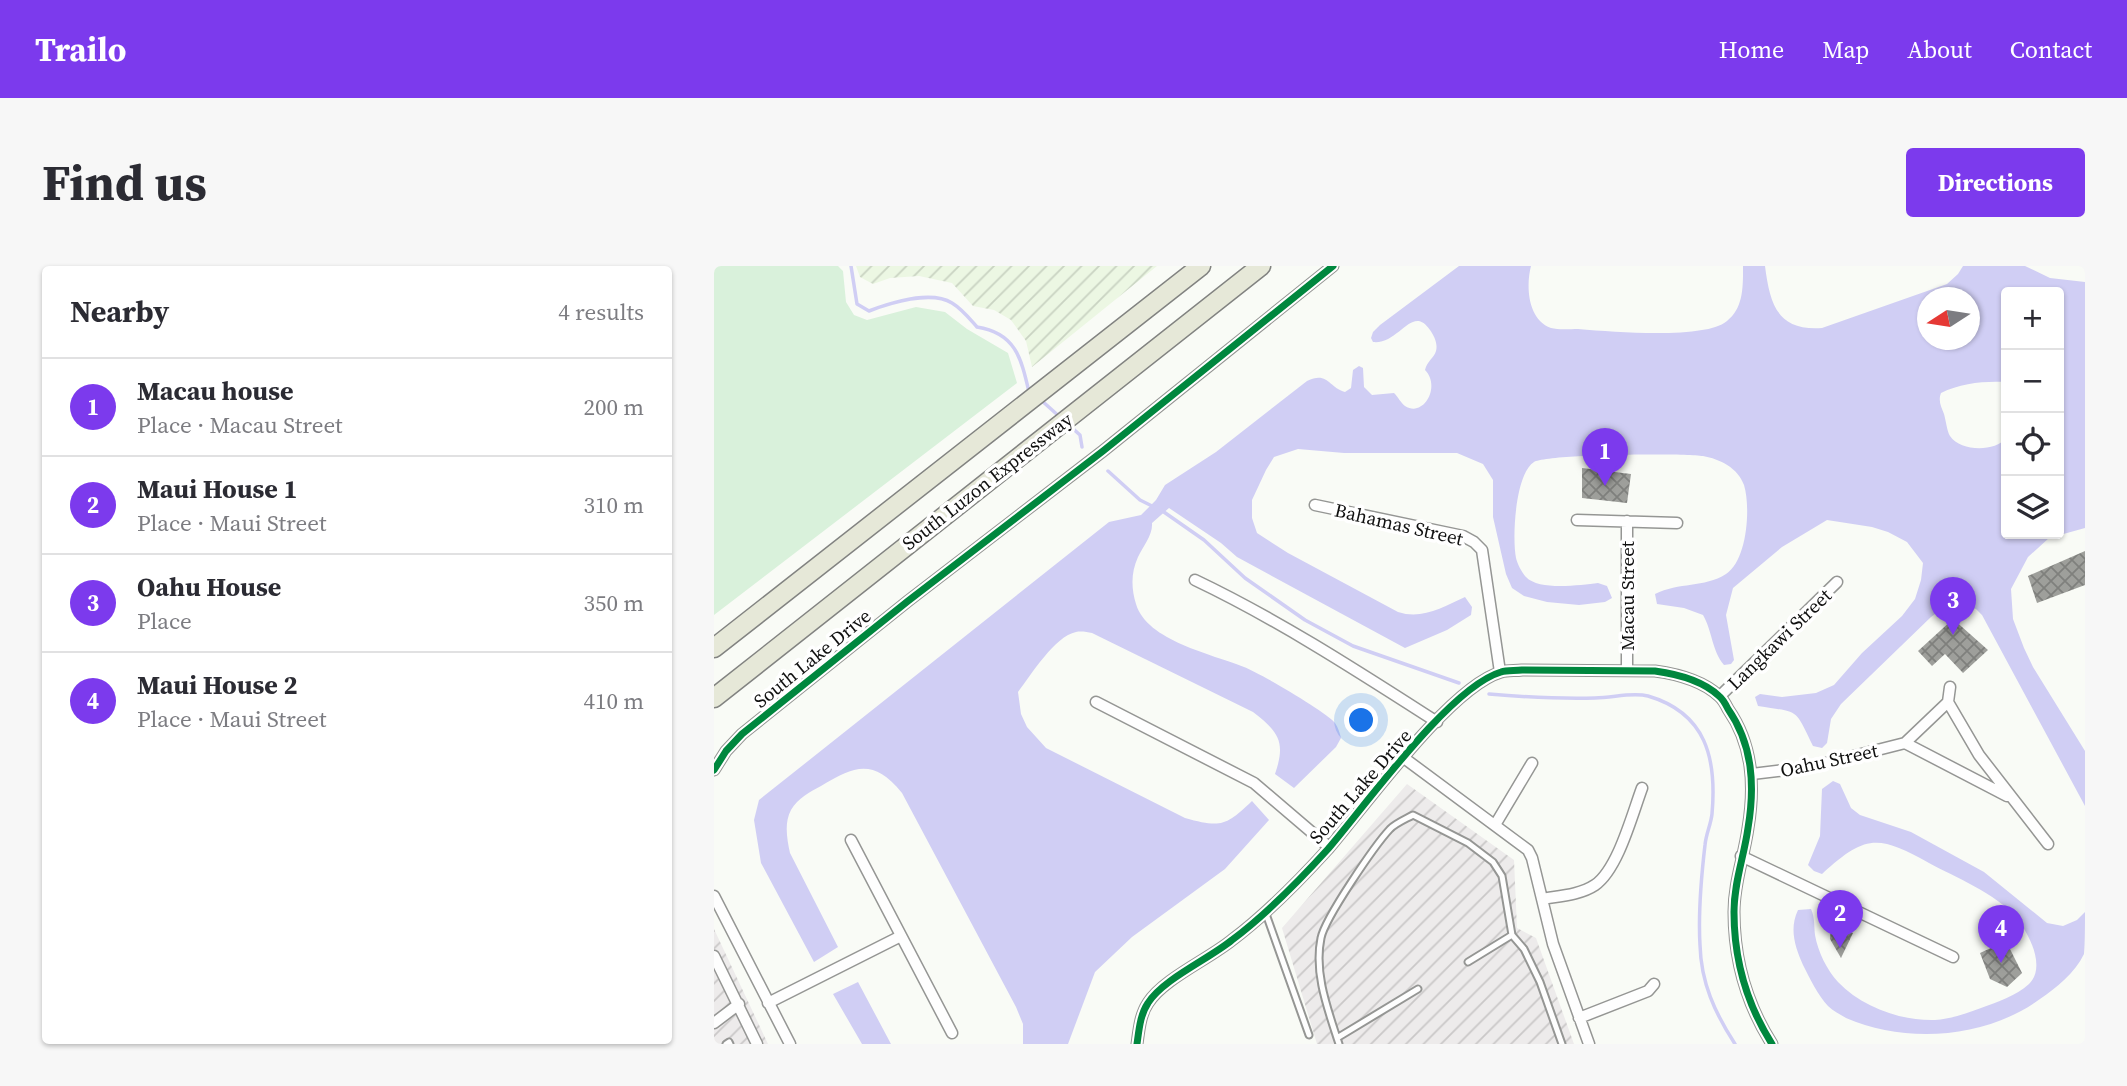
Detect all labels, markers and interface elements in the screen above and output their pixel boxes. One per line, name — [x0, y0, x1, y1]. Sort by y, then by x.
text: Trailo — [35, 27, 127, 72]
text: Home — [1719, 33, 1784, 66]
text: Map — [1822, 33, 1869, 66]
text: About — [1907, 33, 1972, 66]
text: Contact — [2010, 33, 2092, 66]
button: Directions — [1906, 148, 2085, 217]
text: Find us — [42, 149, 207, 216]
north arrow — [1917, 287, 1980, 350]
map controls — [2001, 287, 2064, 539]
button: + — [2001, 287, 2064, 350]
text: Nearby — [70, 291, 169, 332]
text: 4 results — [558, 296, 644, 328]
button: − — [2001, 350, 2064, 413]
text: Macau house — [137, 373, 294, 409]
text: 1 — [87, 391, 99, 423]
text: 200 m — [583, 391, 644, 423]
street label: South Luzon Expressway — [896, 406, 1078, 556]
text: Place · Macau Street — [137, 409, 343, 441]
button: locate — [2001, 413, 2064, 476]
pin: 1 — [1582, 428, 1628, 486]
text: Maui House 1 — [137, 471, 298, 507]
button: layers — [2001, 476, 2064, 539]
text: 2 — [87, 489, 99, 521]
text: 310 m — [583, 489, 644, 521]
street label: Bahamas Street — [1332, 497, 1467, 552]
text: Place · Maui Street — [137, 507, 327, 539]
street label: Macau Street — [1614, 540, 1640, 651]
text: Oahu House — [137, 569, 281, 605]
pin: 3 — [1930, 577, 1976, 635]
street label: Langkawi Street — [1721, 582, 1837, 695]
text: 3 — [87, 587, 99, 619]
text: 350 m — [583, 587, 644, 619]
street label: South Lake Drive — [748, 603, 876, 713]
text: Place — [137, 605, 192, 637]
text: Maui House 2 — [137, 667, 298, 703]
text: 4 — [87, 685, 99, 717]
text: 410 m — [583, 685, 644, 717]
text: Place · Maui Street — [137, 703, 327, 735]
your location — [1344, 703, 1378, 737]
street label: South Lake Drive — [1303, 723, 1417, 849]
street label: Oahu Street — [1778, 737, 1881, 783]
pin: 2 — [1817, 890, 1863, 948]
pin: 4 — [1978, 905, 2024, 963]

